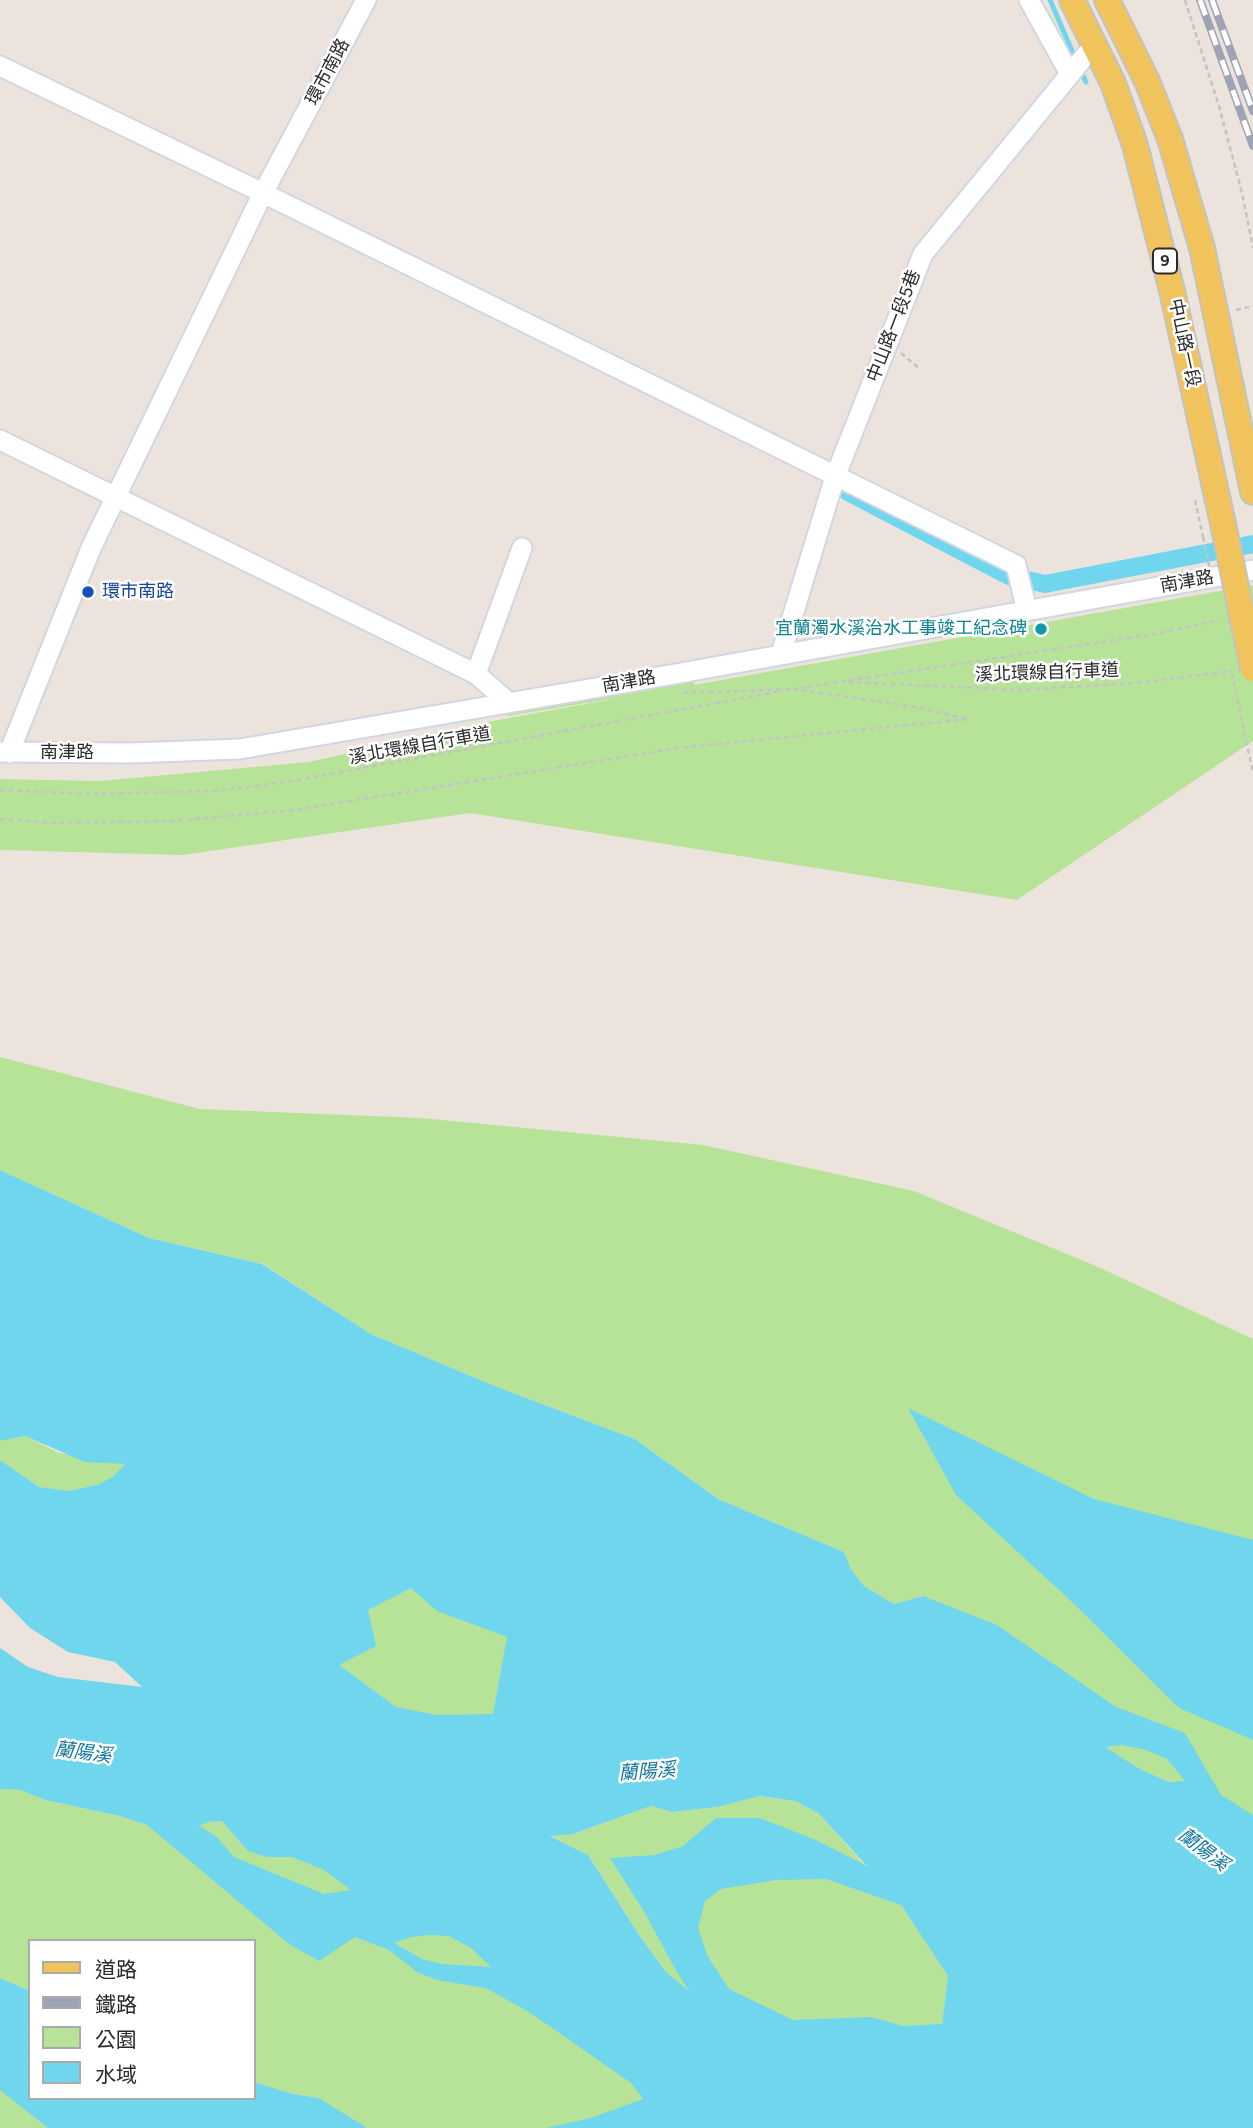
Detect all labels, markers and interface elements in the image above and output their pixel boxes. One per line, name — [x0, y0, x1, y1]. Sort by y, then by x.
street label: 環市南路 — [302, 35, 354, 109]
road number: 9 — [1153, 248, 1177, 274]
street label: 中山路一段5巷 — [863, 267, 925, 385]
street label: 中山路一段 — [1164, 297, 1204, 389]
street label: 南津路 — [1159, 567, 1215, 597]
place label: 環市南路 — [102, 581, 174, 603]
marker: 環市南路 — [80, 584, 96, 600]
place label: 宜蘭濁水溪治水工事竣工紀念碑 — [775, 618, 1027, 640]
marker: 宜蘭濁水溪治水工事竣工紀念碑 — [1033, 621, 1049, 637]
street label: 溪北環線自行車道 — [975, 660, 1119, 686]
street label: 南津路 — [601, 667, 657, 697]
street label: 溪北環線自行車道 — [347, 723, 493, 769]
street label: 南津路 — [40, 742, 94, 764]
water label: 蘭陽溪 — [53, 1738, 113, 1768]
water label: 蘭陽溪 — [618, 1759, 676, 1785]
water label: 蘭陽溪 — [1173, 1824, 1233, 1876]
legend — [28, 1939, 256, 2100]
text: 道路 — [95, 1957, 137, 1982]
text: 鐵路 — [95, 1992, 137, 2017]
text: 公園 — [95, 2027, 137, 2052]
text: 水域 — [95, 2062, 137, 2087]

